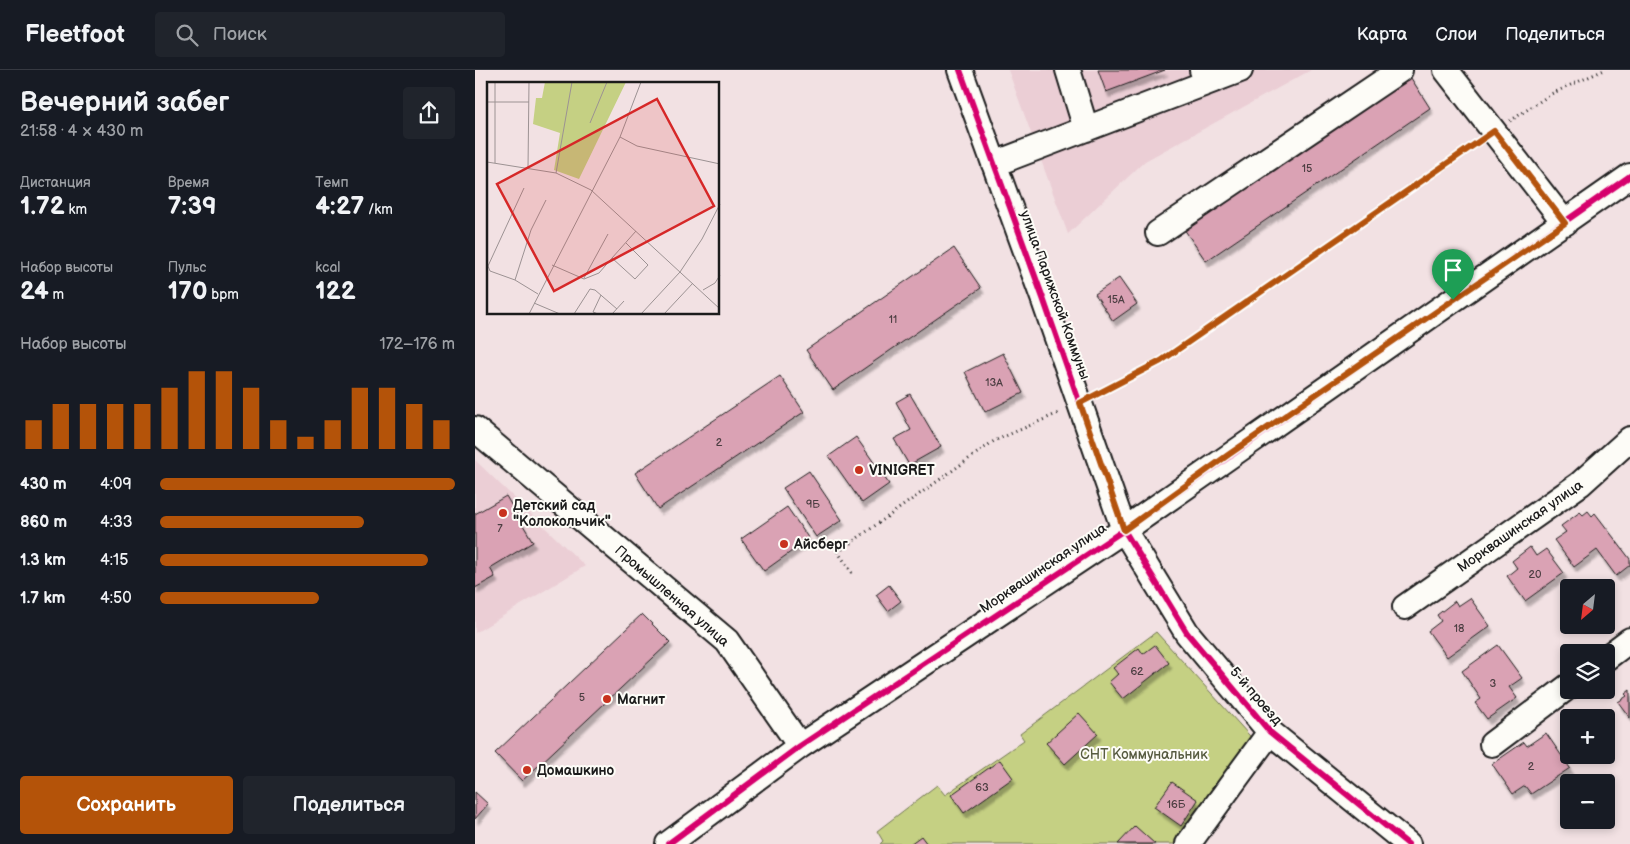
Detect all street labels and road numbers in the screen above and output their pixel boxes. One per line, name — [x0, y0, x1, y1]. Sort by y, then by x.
street label: улица Парижской Коммуны — [1016, 208, 1094, 382]
street label: Морквашинская улица — [1454, 476, 1587, 576]
street label: Морквашинская улица — [976, 519, 1110, 617]
street label: Промышленная улица — [611, 542, 733, 651]
street label: 5-й проезд — [1226, 664, 1286, 729]

